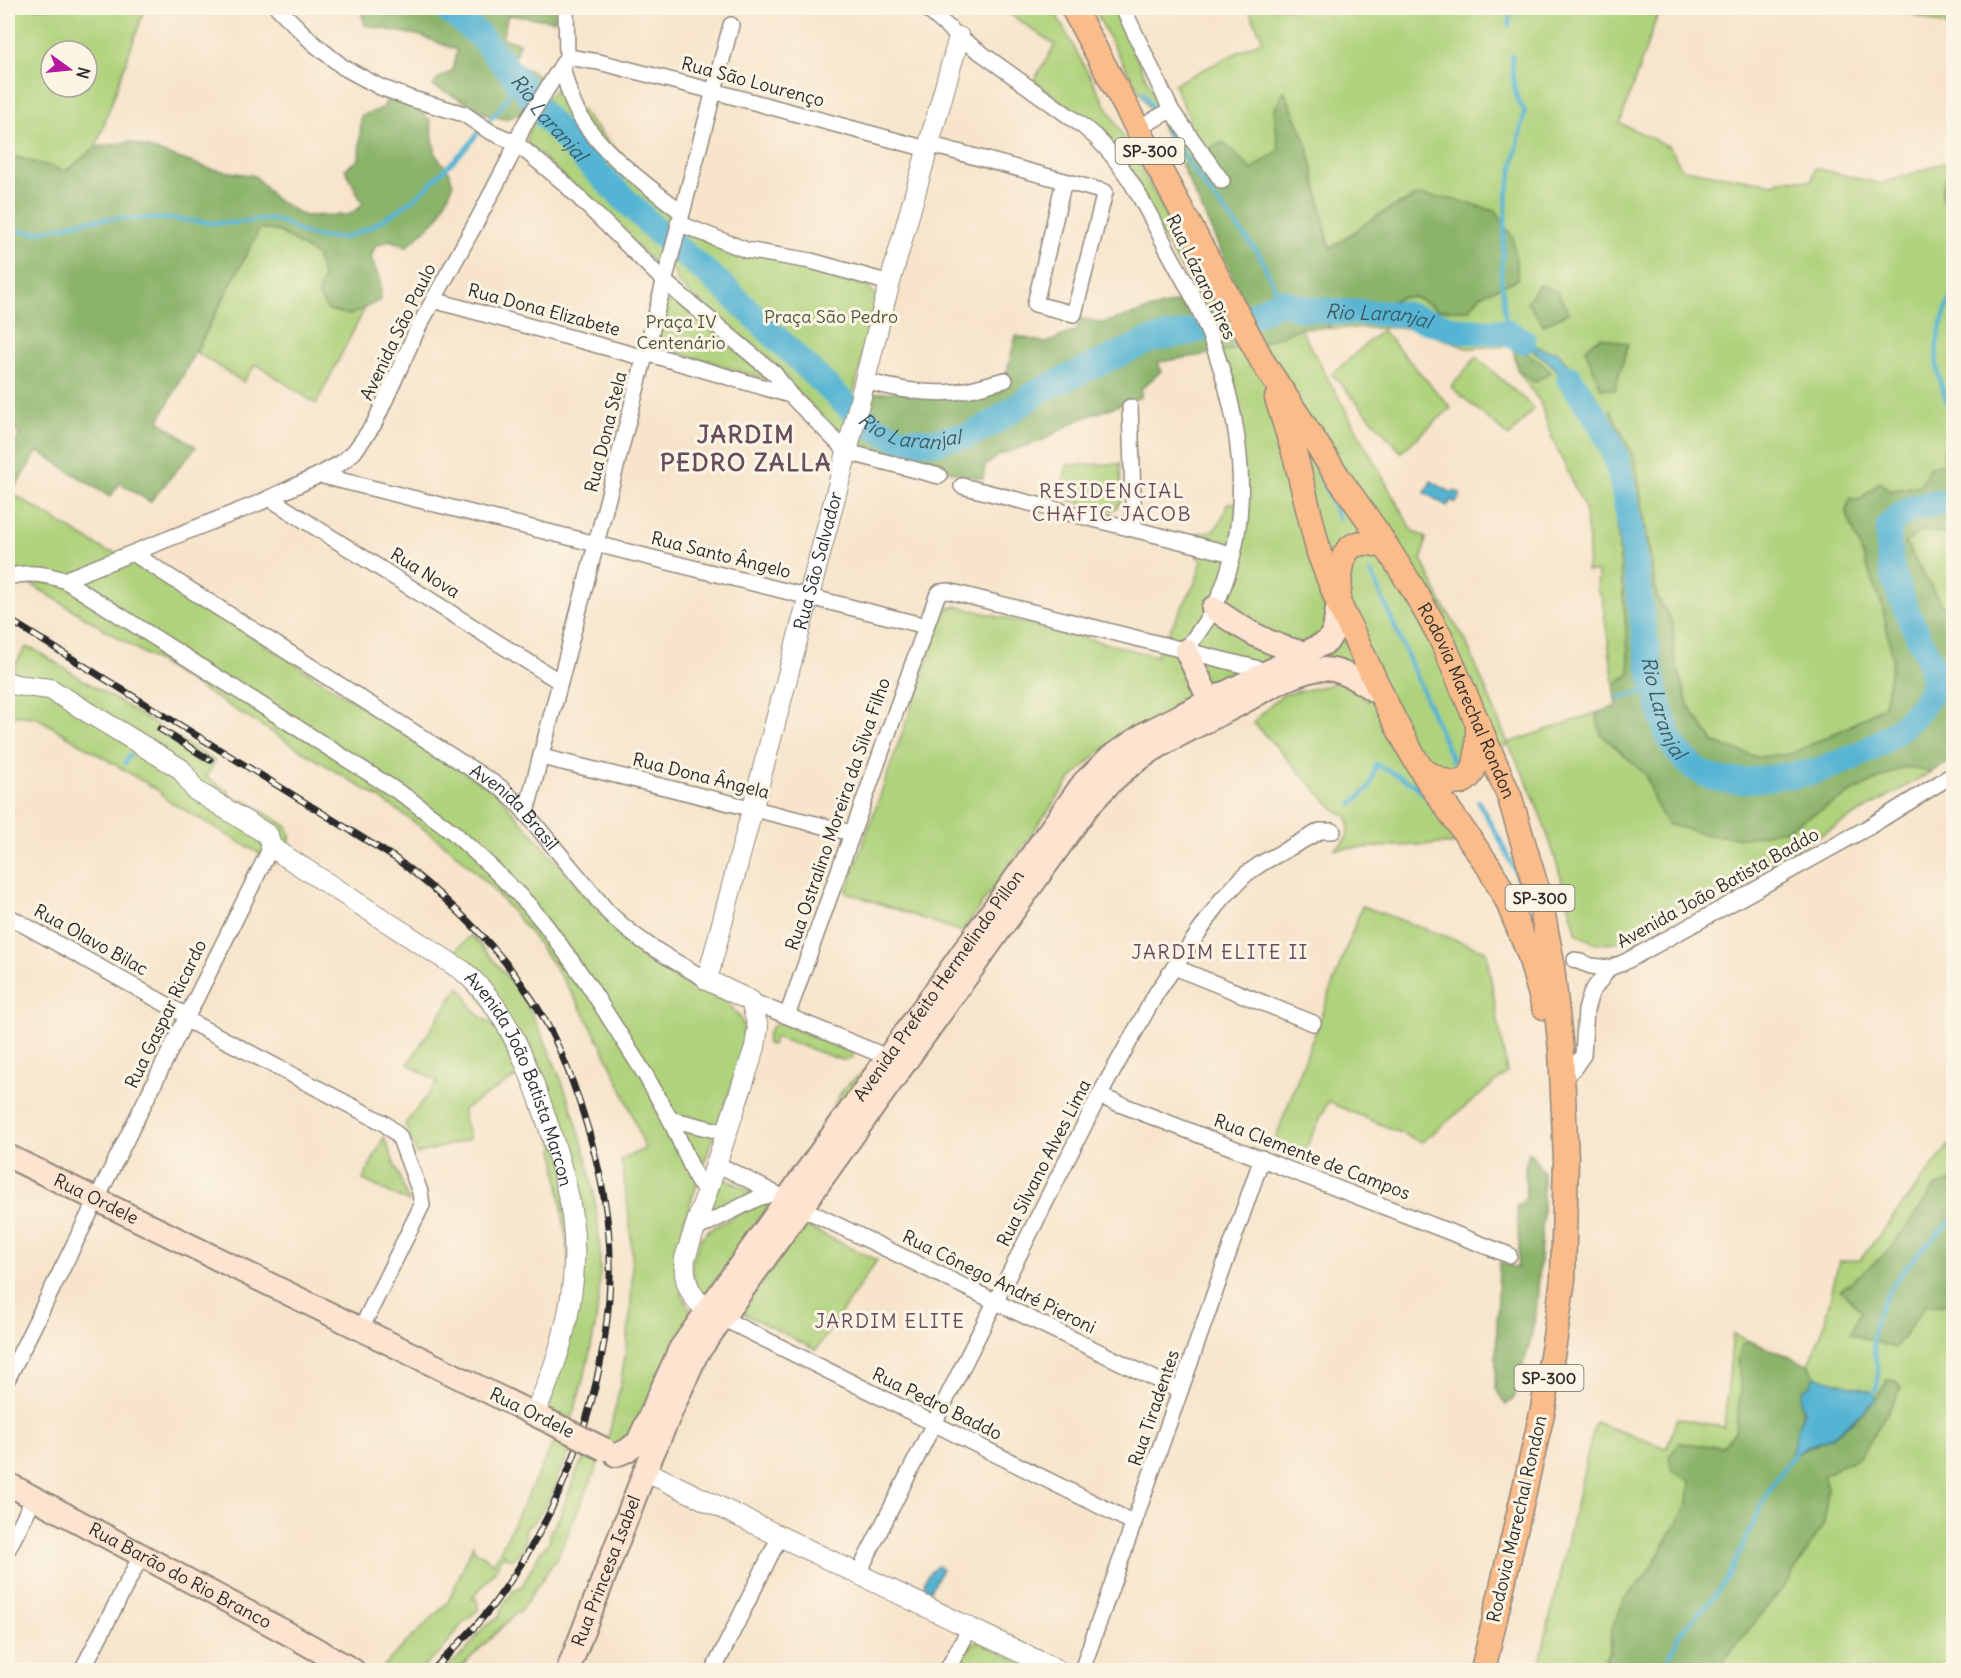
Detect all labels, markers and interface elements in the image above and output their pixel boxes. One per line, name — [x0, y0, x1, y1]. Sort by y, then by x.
north arrow — [39, 39, 99, 99]
street label: Rua São Lourenço — [679, 51, 827, 112]
text: N — [72, 65, 95, 81]
water label: Rio Laranjal — [506, 68, 595, 168]
road number: SP-300 — [1116, 138, 1184, 164]
street label: Rua Lázaro Pires — [1161, 211, 1242, 343]
street label: Avenida São Paulo — [354, 260, 441, 404]
street label: Rua Dona Elizabete — [465, 278, 623, 341]
water label: Rio Laranjal — [1324, 298, 1437, 334]
park label: Praça São Pedro — [764, 305, 898, 328]
park label: Praça IV Centenário — [636, 310, 726, 354]
street label: Rua Dona Stela — [579, 369, 632, 495]
water label: Rio Laranjal — [853, 407, 964, 454]
district label: JARDIM PEDRO ZALLA — [660, 419, 832, 477]
district label: RESIDENCIAL CHAFIC JACOB — [1032, 478, 1192, 526]
street label: Rua São Salvador — [788, 488, 847, 632]
street label: Rua Santo Ângelo — [649, 526, 793, 583]
street label: Rua Nova — [386, 542, 464, 603]
street label: Rodovia Marechal Rondon — [1413, 599, 1521, 802]
water label: Rio Laranjal — [1636, 654, 1693, 767]
street label: Rua Ostralino Moreira da Silva Filho — [780, 674, 895, 953]
street label: Rua Dona Ângela — [630, 747, 772, 804]
street label: Avenida Brasil — [466, 759, 564, 855]
street label: Avenida João Batista Baddo — [1613, 822, 1823, 953]
street label: Avenida Prefeito Hermelindo Pillon — [848, 865, 1029, 1106]
road number: SP-300 — [1506, 885, 1574, 911]
street label: Rua Olavo Bilac — [30, 899, 152, 980]
street label: Rua Gaspar Ricardo — [120, 936, 212, 1092]
district label: JARDIM ELITE II — [1131, 939, 1309, 964]
street label: Avenida João Batista Marcon — [460, 966, 578, 1189]
street label: Rua Silvano Alves Lima — [991, 1075, 1096, 1250]
street label: Rua Clemente de Campos — [1211, 1108, 1414, 1205]
street label: Rua Ordele — [50, 1168, 142, 1229]
street label: Rua Cônego André Pieroni — [899, 1225, 1100, 1338]
district label: JARDIM ELITE — [815, 1308, 965, 1333]
street label: Rua Tiradentes — [1123, 1347, 1184, 1469]
street label: Rua Pedro Baddo — [869, 1362, 1006, 1445]
road number: SP-300 — [1514, 1365, 1584, 1391]
street label: Rua Ordele — [486, 1382, 578, 1443]
street label: Rodovia Marechal Rondon — [1481, 1413, 1552, 1625]
street label: Rua Princesa Isabel — [566, 1492, 645, 1650]
street label: Rua Barão do Rio Branco — [85, 1517, 276, 1634]

